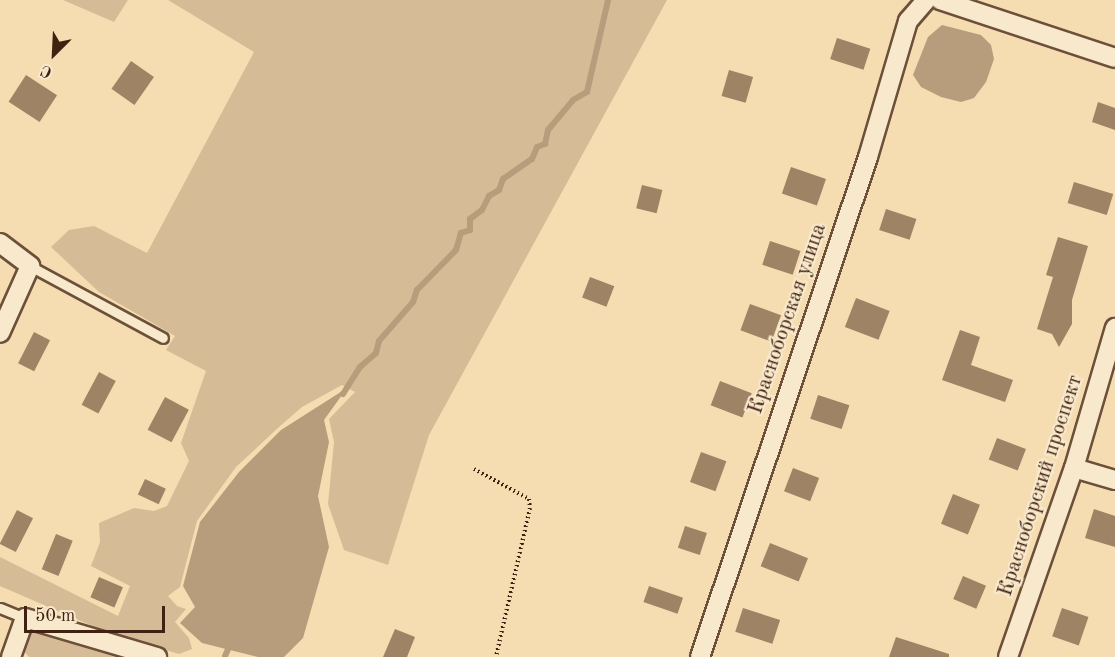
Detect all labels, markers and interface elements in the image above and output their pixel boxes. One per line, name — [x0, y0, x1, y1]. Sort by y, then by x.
north arrow — [24, 24, 84, 84]
text: С — [39, 61, 55, 80]
street label: Красноборская улица — [744, 220, 832, 418]
street label: Красноборский проспект — [993, 372, 1089, 600]
scale bar — [27, 594, 168, 632]
text: 50 m — [35, 607, 75, 625]

